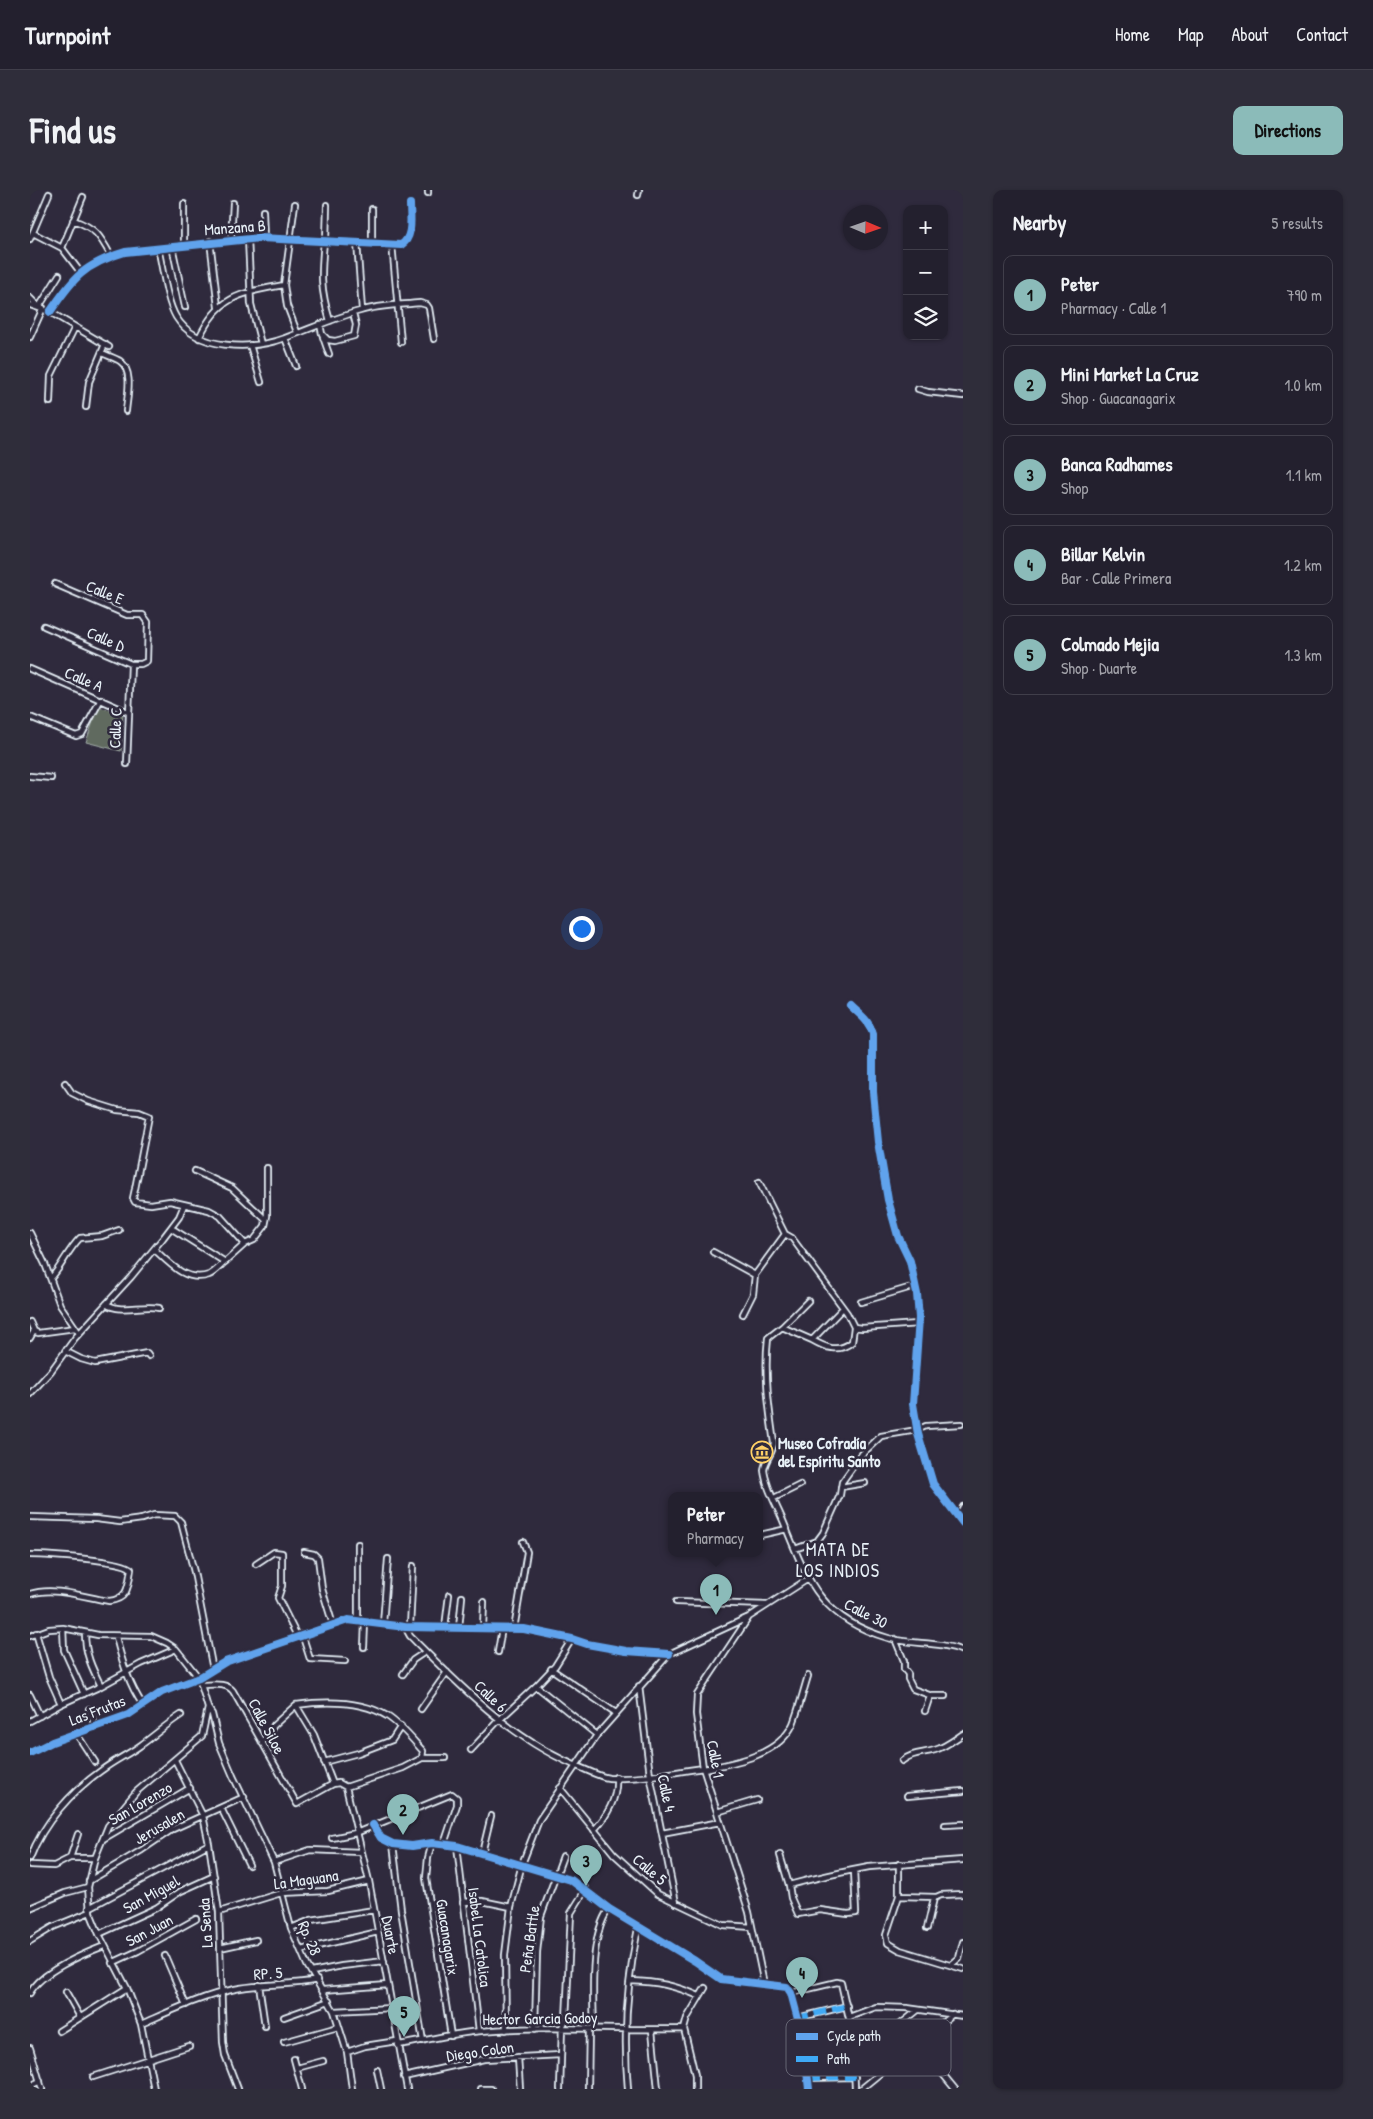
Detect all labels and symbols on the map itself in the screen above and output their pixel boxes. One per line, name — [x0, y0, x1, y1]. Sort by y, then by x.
north arrow — [843, 205, 888, 250]
street label: Manzana B — [204, 214, 266, 240]
street label: Calle E — [83, 574, 127, 610]
street label: Calle D — [83, 621, 129, 657]
street label: Calle A — [61, 661, 107, 697]
street label: Calle C — [103, 707, 127, 749]
your location — [569, 916, 595, 942]
place label: Museo Cofradía del Espíritu Santo — [778, 1432, 881, 1473]
museum icon: Museo Cofradía del Espíritu Santo — [750, 1440, 774, 1464]
district label: MATA DE LOS INDIOS — [796, 1537, 880, 1583]
pin: 1 — [700, 1574, 732, 1615]
street label: Calle 30 — [840, 1593, 892, 1633]
street label: Calle 6 — [469, 1675, 513, 1717]
street label: Las Frutas — [66, 1689, 128, 1731]
street label: Calle Siloe — [243, 1694, 291, 1758]
street label: Calle 1 — [702, 1738, 730, 1780]
street label: Calle 4 — [652, 1772, 682, 1814]
street label: San Lorenzo — [104, 1776, 176, 1830]
pin: 2 — [387, 1794, 419, 1835]
street label: Jerusalen — [130, 1803, 188, 1849]
pin: 3 — [570, 1845, 602, 1886]
street label: Calle 5 — [628, 1848, 672, 1890]
street label: La Maguana — [272, 1864, 340, 1894]
street label: San Miguel — [119, 1869, 184, 1919]
street label: Isabel La Catolica — [463, 1886, 497, 1988]
street label: Guacanagarix — [431, 1897, 465, 1977]
street label: La Senda — [192, 1898, 218, 1948]
street label: Peña Battle — [513, 1904, 545, 1974]
street label: San Juan — [122, 1908, 176, 1952]
street label: Duarte — [377, 1914, 406, 1957]
street label: Rp. 28 — [293, 1917, 327, 1959]
pin: 4 — [786, 1957, 818, 1998]
street label: RP. 5 — [253, 1961, 283, 1985]
pin: 5 — [388, 1996, 420, 2037]
street label: Hector Garcia Godoy — [482, 2006, 598, 2030]
legend — [786, 2019, 951, 2076]
text: Cycle path — [827, 2026, 881, 2046]
street label: Diego Colon — [445, 2035, 515, 2067]
text: Path — [827, 2049, 850, 2068]

